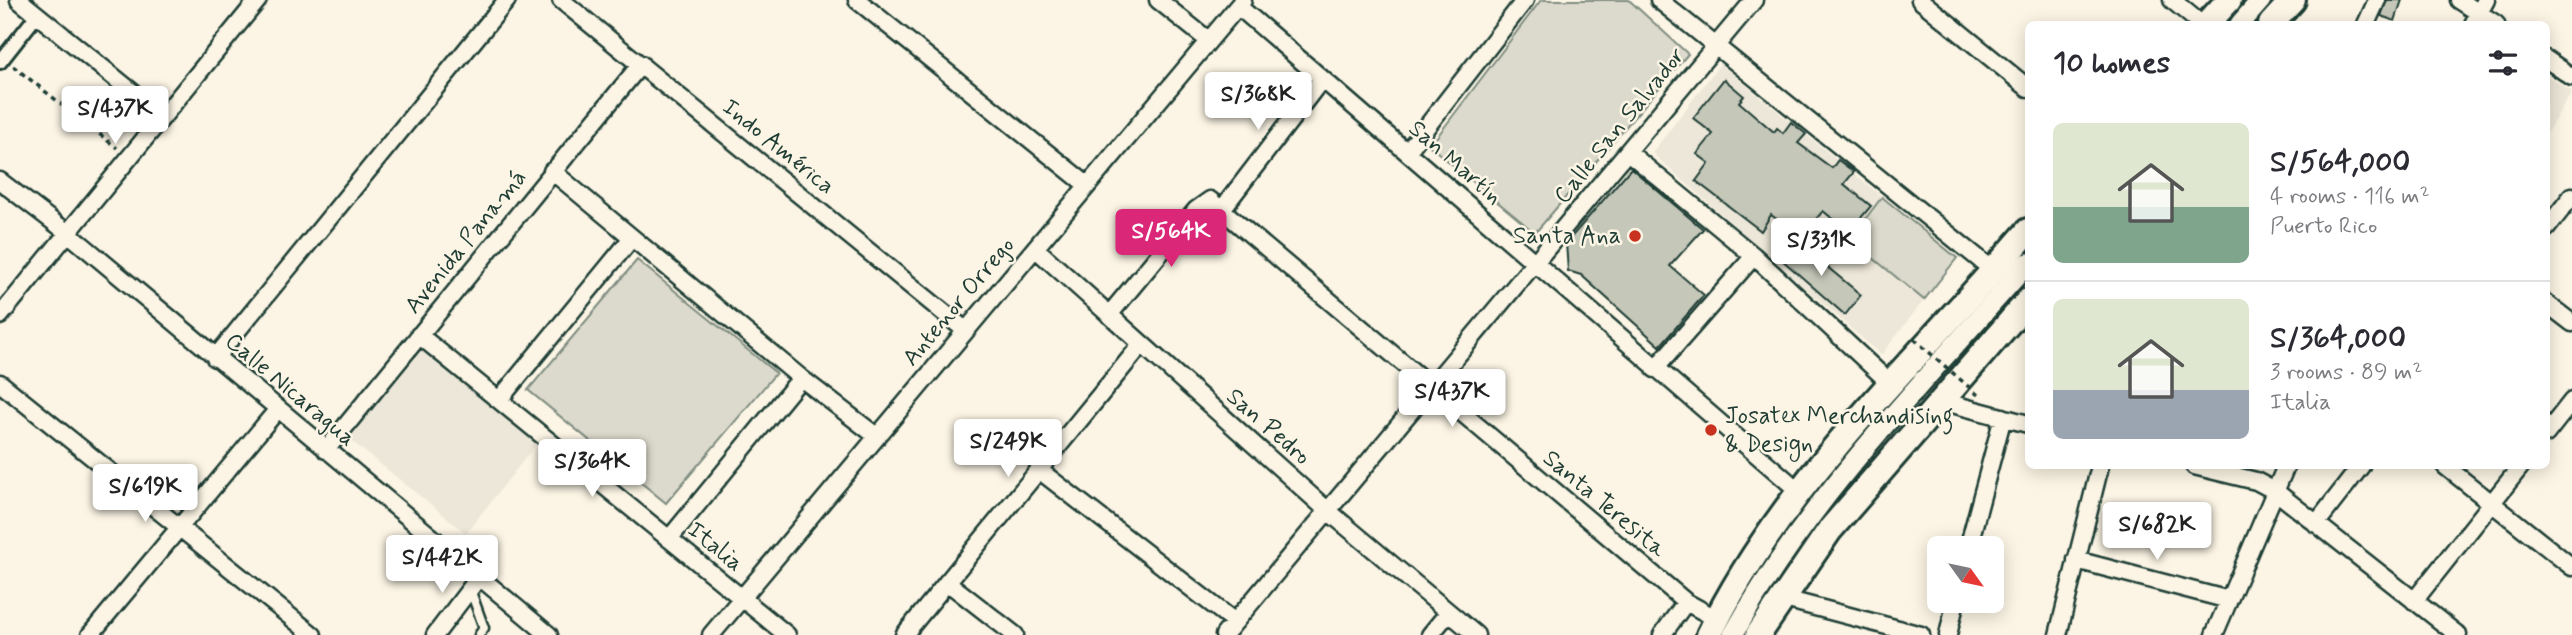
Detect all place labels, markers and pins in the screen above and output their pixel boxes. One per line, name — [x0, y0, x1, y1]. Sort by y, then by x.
pin: S/368K — [1201, 72, 1315, 132]
pin: S/437K — [58, 86, 172, 146]
pin: S/564K — [1114, 210, 1228, 269]
pin: S/331K — [1764, 218, 1878, 278]
place label: Santa Ana — [1513, 221, 1621, 252]
marker: Santa Ana — [1627, 228, 1643, 244]
pin: S/437K — [1395, 370, 1509, 429]
place label: Josatex Merchandising & Design — [1725, 401, 1953, 462]
pin: S/249K — [951, 420, 1065, 479]
marker: Josatex Merchandising & Design — [1703, 422, 1719, 438]
pin: S/364K — [535, 440, 649, 499]
pin: S/619K — [88, 464, 202, 524]
pin: S/682K — [2100, 503, 2214, 562]
pin: S/442K — [385, 536, 499, 595]

